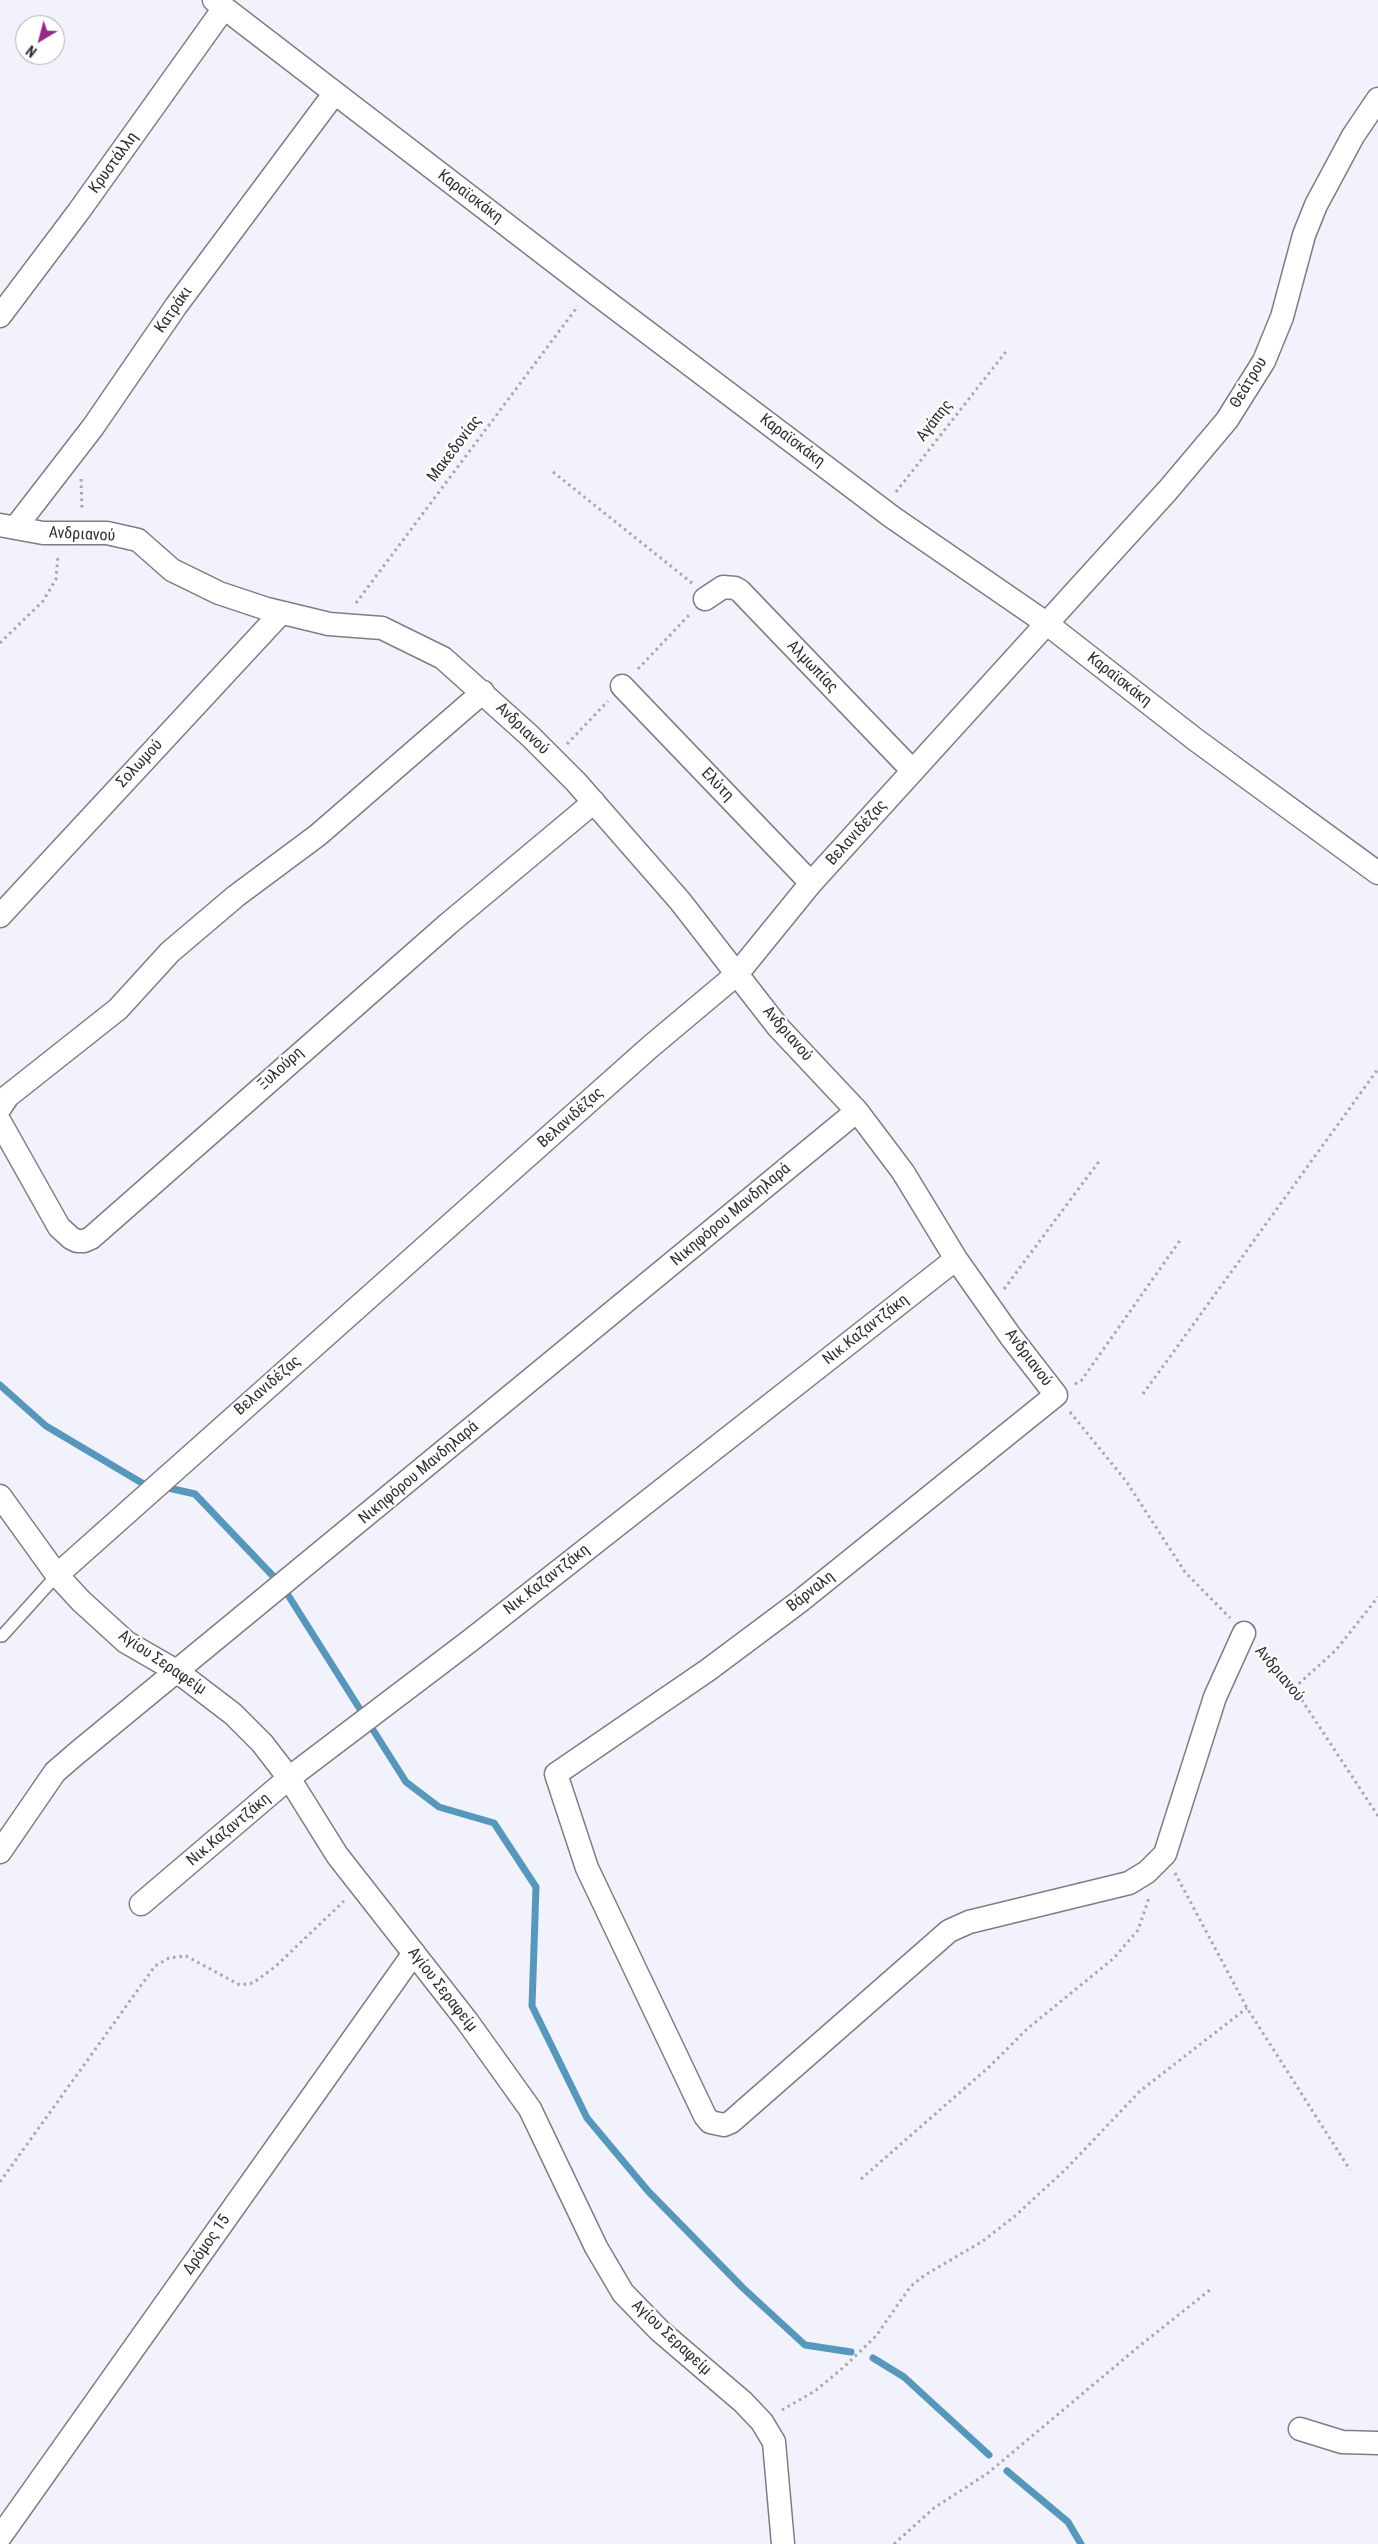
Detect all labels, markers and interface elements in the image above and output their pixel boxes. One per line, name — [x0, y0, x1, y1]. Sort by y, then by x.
north arrow — [15, 15, 65, 65]
text: N — [23, 42, 40, 60]
street label: Κρυστάλλη — [85, 129, 143, 197]
street label: Καραϊσκάκη — [434, 166, 506, 228]
street label: Κατράκι — [151, 283, 197, 337]
street label: Θεάτρου — [1226, 354, 1272, 412]
street label: Αγάπης — [913, 396, 957, 446]
street label: Καραϊσκάκη — [756, 410, 828, 472]
street label: Μακεδονίας — [424, 412, 486, 486]
street label: Ανδριανού — [48, 524, 116, 546]
street label: Αλμωπίας — [782, 637, 842, 697]
street label: Καραϊσκάκη — [1083, 649, 1155, 711]
street label: Ανδριανού — [491, 699, 553, 759]
street label: Σολωμού — [113, 736, 167, 792]
street label: Ελύτη — [697, 764, 737, 806]
street label: Βελανιδέζας — [823, 796, 891, 870]
street label: Ανδριανού — [758, 1003, 816, 1065]
street label: Ξυλούρη — [254, 1043, 308, 1095]
street label: Βελανιδέζας — [534, 1084, 608, 1152]
street label: Νικηφόρου Μανδηλαρά — [667, 1159, 795, 1271]
street label: Νικ.Καζαντζάκη — [819, 1291, 913, 1369]
street label: Ανδριανού — [1000, 1326, 1056, 1390]
street label: Βελανιδέζας — [231, 1352, 305, 1420]
street label: Νικηφόρου Μανδηλαρά — [355, 1417, 483, 1529]
street label: Νικ.Καζαντζάκη — [500, 1541, 594, 1619]
street label: Βάρναλη — [783, 1567, 839, 1617]
street label: Αγίου Σεραφείμ — [114, 1627, 210, 1699]
street label: Ανδριανού — [1250, 1642, 1308, 1706]
street label: Νικ.Καζαντζάκη — [183, 1789, 275, 1871]
street label: Αγίου Σεραφείμ — [403, 1944, 481, 2036]
street label: Δρόμος 15 — [179, 2211, 235, 2279]
street label: Αγίου Σεραφείμ — [627, 2296, 715, 2380]

